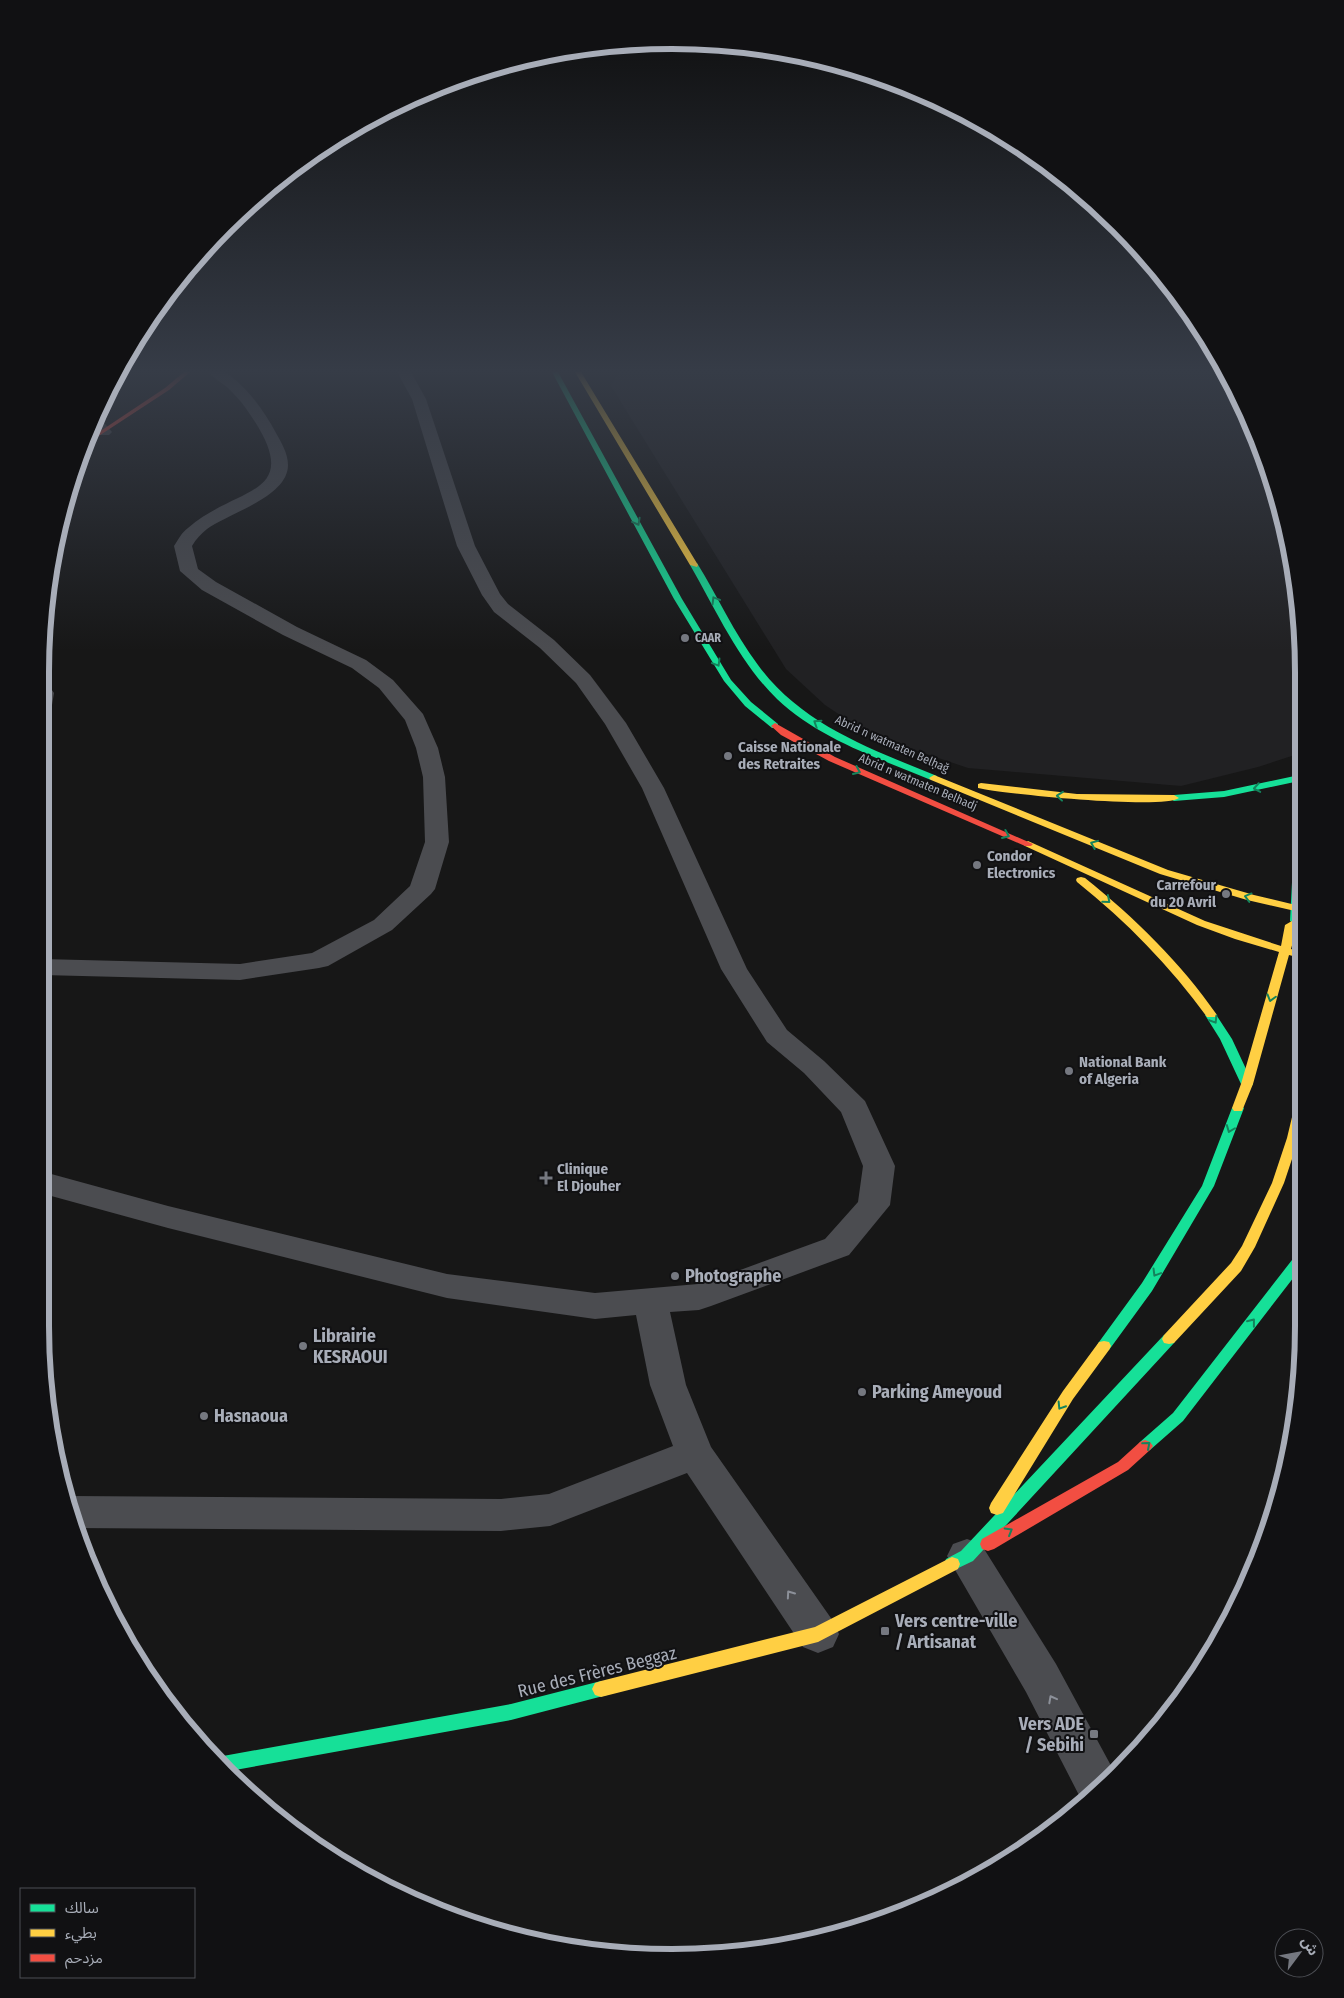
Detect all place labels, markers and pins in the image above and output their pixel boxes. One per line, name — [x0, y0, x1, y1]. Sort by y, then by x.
place label: CAAR — [695, 631, 721, 645]
marker: CAAR — [679, 632, 691, 644]
place label: Caisse Nationale des Retraites — [738, 738, 842, 773]
marker: Caisse Nationale des Retraites — [722, 750, 734, 762]
place label: Condor Electronics — [987, 847, 1056, 882]
marker: Condor Electronics — [971, 859, 983, 871]
place label: Carrefour du 20 Avril — [1150, 876, 1217, 911]
marker: Carrefour du 20 Avril — [1220, 888, 1232, 900]
place label: National Bank of Algeria — [1079, 1053, 1167, 1088]
marker: National Bank of Algeria — [1063, 1065, 1075, 1077]
place label: Clinique El Djouher — [557, 1160, 621, 1195]
marker: Clinique El Djouher — [539, 1171, 553, 1185]
place label: Photographe — [685, 1265, 781, 1287]
marker: Photographe — [669, 1270, 681, 1282]
place label: Librairie KESRAOUI — [313, 1325, 388, 1368]
marker: Librairie KESRAOUI — [297, 1340, 309, 1352]
place label: Parking Ameyoud — [872, 1381, 1002, 1403]
marker: Parking Ameyoud — [856, 1386, 868, 1398]
place label: Hasnaoua — [214, 1405, 288, 1427]
marker: Hasnaoua — [198, 1410, 210, 1422]
place label: Vers centre-ville / Artisanat — [894, 1610, 1017, 1653]
marker: Vers centre-ville / Artisanat — [879, 1625, 891, 1637]
place label: Vers ADE / Sebihi — [1018, 1713, 1084, 1756]
marker: Vers ADE / Sebihi — [1088, 1728, 1100, 1740]

